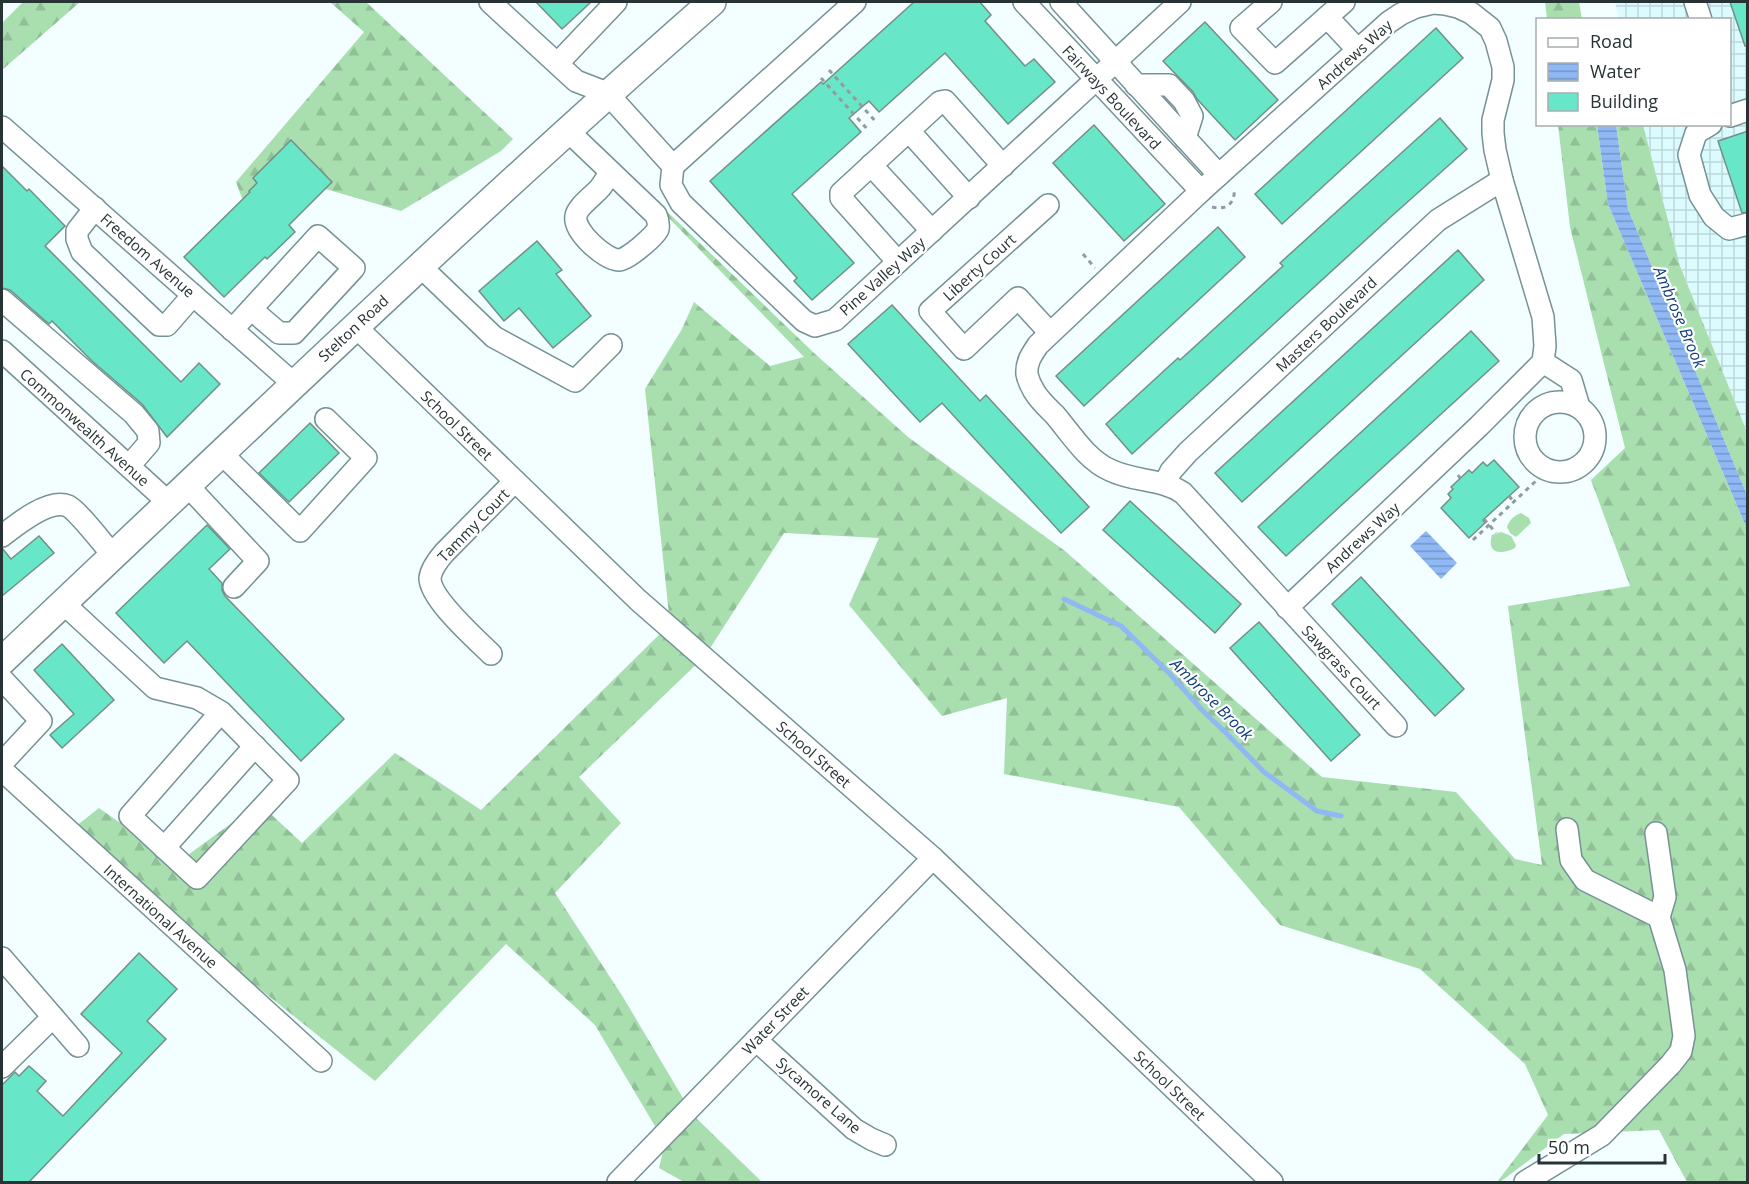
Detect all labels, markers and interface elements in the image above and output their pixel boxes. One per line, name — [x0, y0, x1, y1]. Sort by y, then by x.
street label: Andrews Way — [1312, 15, 1396, 93]
legend — [1536, 18, 1731, 126]
text: Road — [1590, 29, 1633, 53]
street label: Fairways Boulevard — [1058, 41, 1166, 153]
text: Water — [1590, 59, 1641, 83]
text: Building — [1590, 89, 1658, 113]
street label: Freedom Avenue — [97, 208, 199, 302]
street label: Liberty Court — [938, 229, 1020, 305]
street label: Pine Valley Way — [835, 232, 929, 320]
water label: Ambrose Brook — [1648, 262, 1712, 372]
street label: Masters Boulevard — [1271, 272, 1381, 376]
street label: Stelton Road — [314, 290, 392, 366]
street label: Commonwealth Avenue — [16, 364, 154, 490]
street label: School Street — [417, 386, 497, 464]
street label: Tammy Court — [433, 484, 513, 566]
street label: Andrews Way — [1321, 497, 1404, 577]
street label: Sawgrass Court — [1298, 621, 1386, 713]
water label: Ambrose Brook — [1165, 652, 1259, 746]
street label: School Street — [773, 716, 855, 792]
street label: International Avenue — [100, 860, 222, 972]
street label: Water Street — [737, 981, 813, 1059]
street label: School Street — [1130, 1046, 1210, 1124]
street label: Sycamore Lane — [772, 1053, 866, 1137]
scale bar — [1539, 1127, 1665, 1165]
text: 50 m — [1548, 1135, 1590, 1159]

